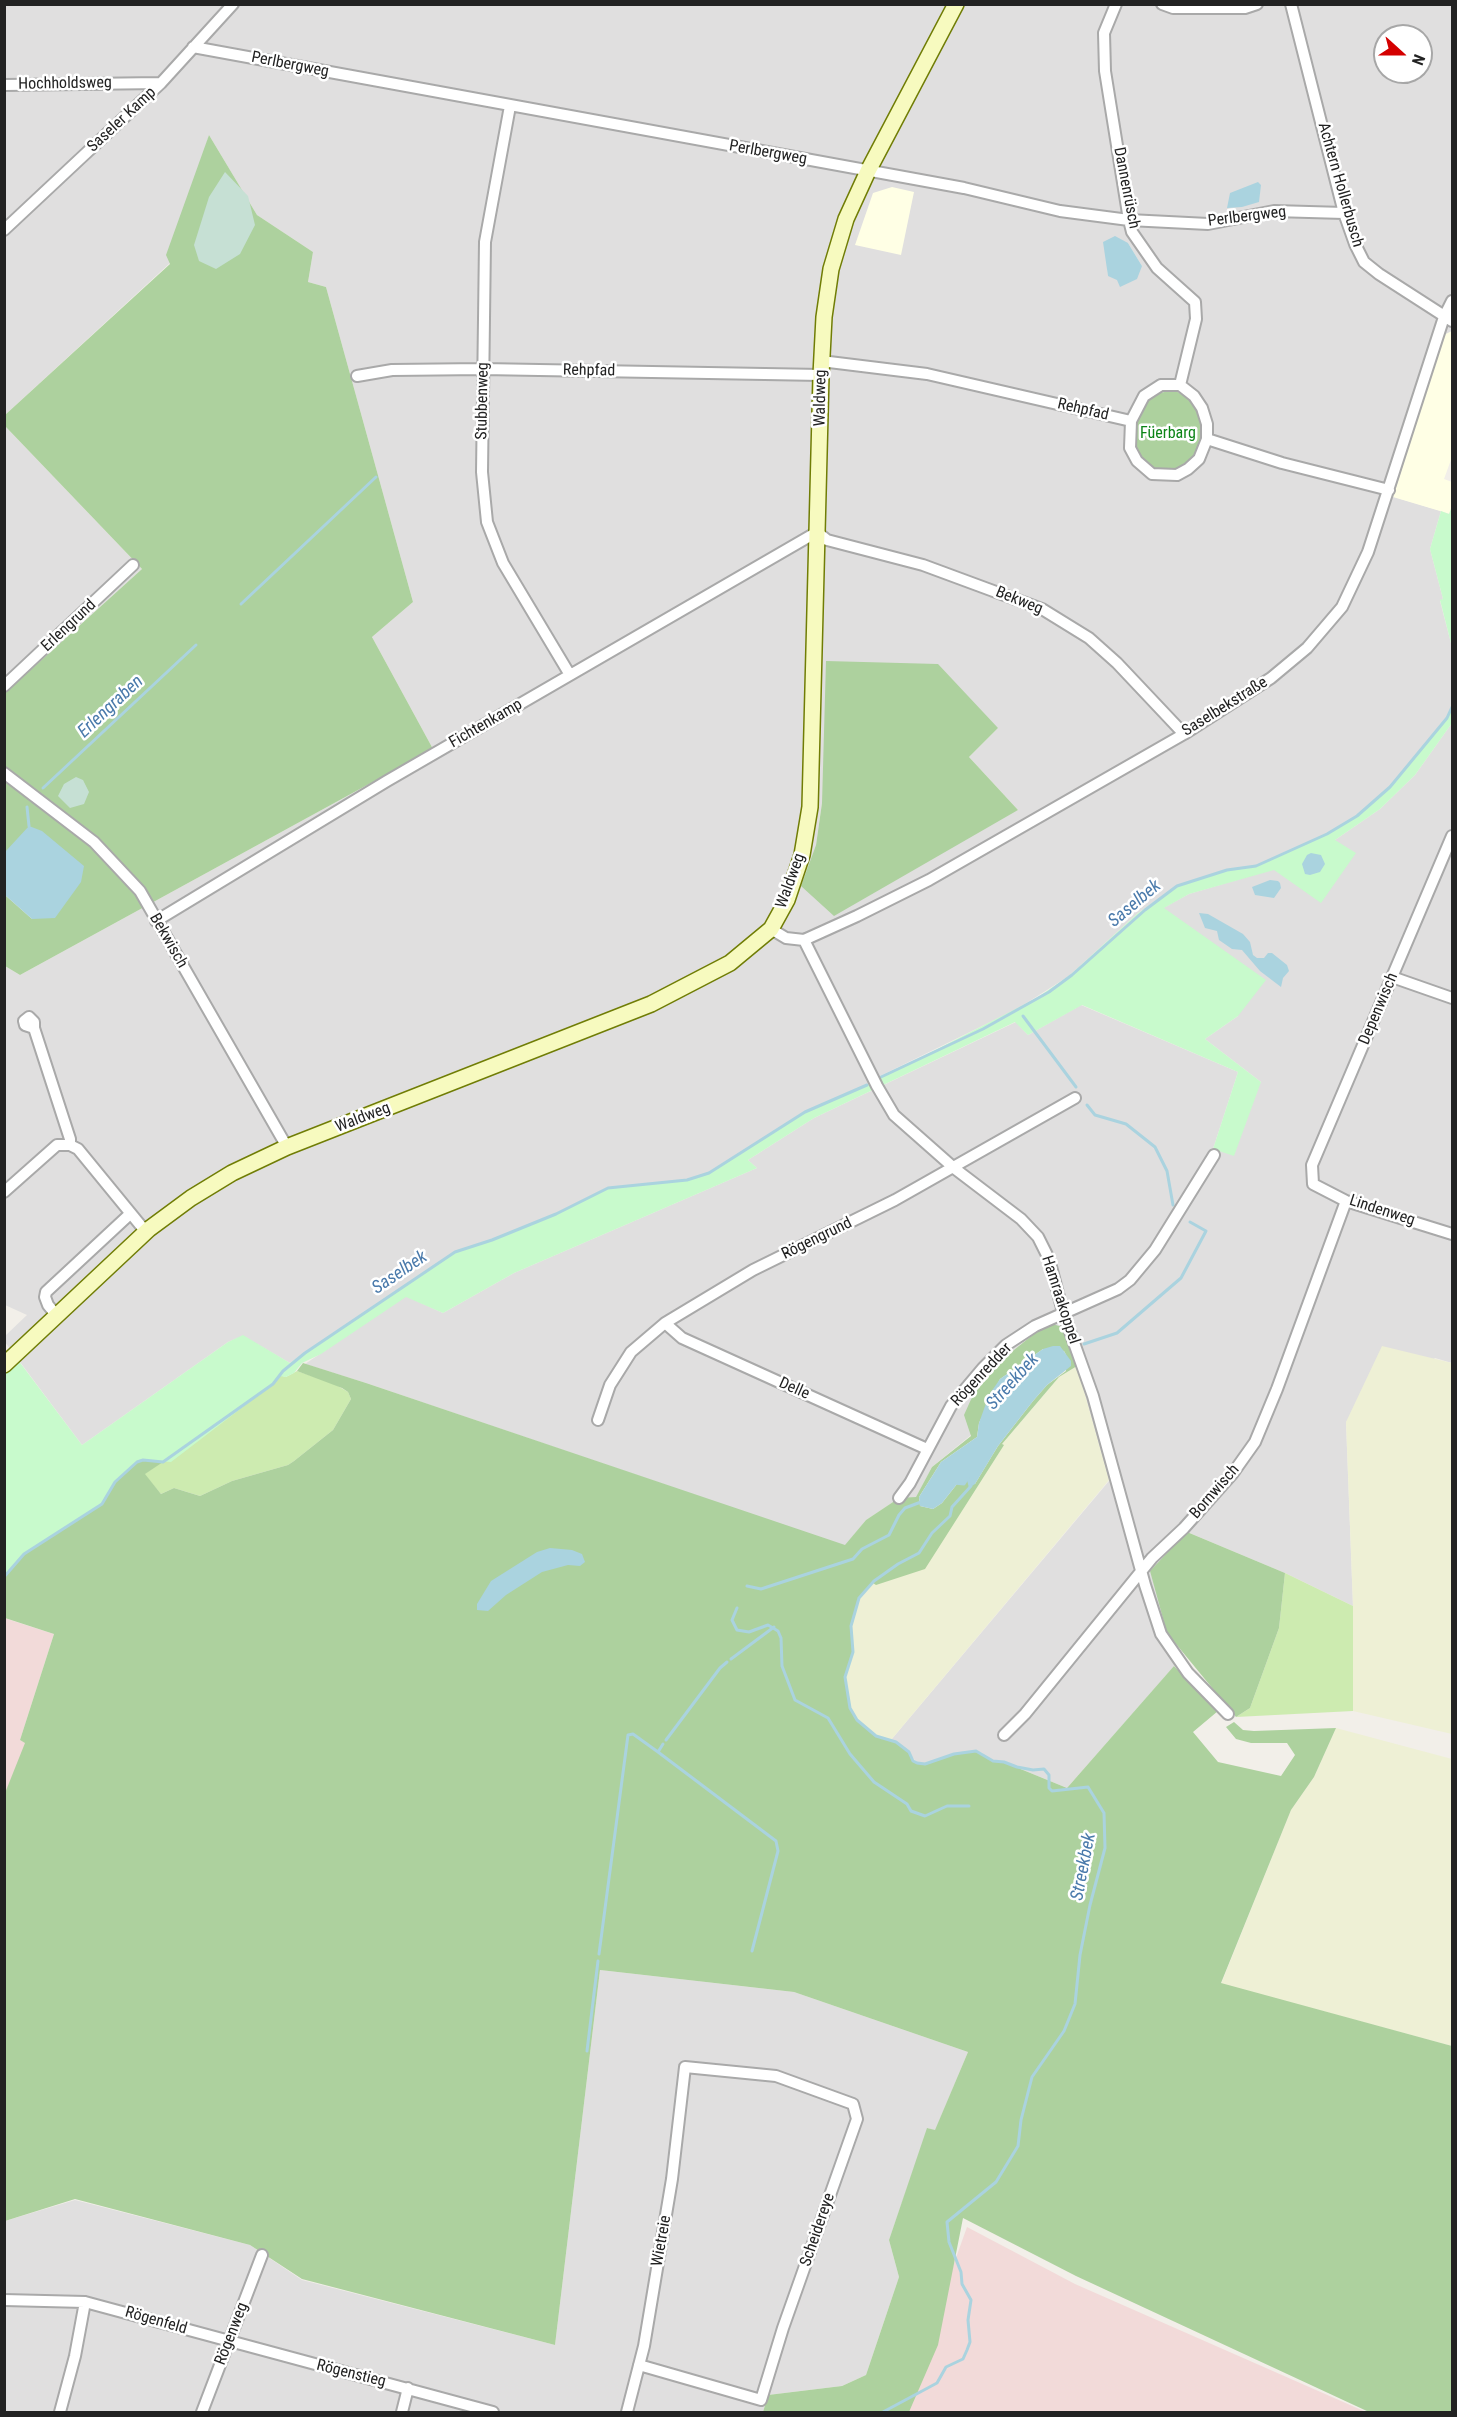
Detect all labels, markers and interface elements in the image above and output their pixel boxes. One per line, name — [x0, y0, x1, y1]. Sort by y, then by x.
north arrow — [1373, 24, 1433, 84]
street label: Perlbergweg — [250, 48, 330, 82]
text: N — [1408, 52, 1429, 68]
street label: Hochholdsweg — [18, 74, 112, 94]
street label: Saseler Kamp — [84, 83, 160, 157]
street label: Achtern Hollerbusch — [1313, 121, 1367, 249]
street label: Perlbergweg — [728, 137, 808, 169]
street label: Dannenrüsch — [1109, 146, 1143, 230]
street label: Perlbergweg — [1207, 203, 1287, 231]
street label: Rehpfad — [563, 361, 615, 381]
street label: Stubbenweg — [473, 362, 493, 440]
street label: Waldweg — [811, 369, 831, 427]
street label: Rehpfad — [1055, 395, 1111, 425]
park label: Füerbarg — [1140, 424, 1196, 444]
street label: Bekweg — [993, 583, 1045, 619]
street label: Erlengrund — [38, 596, 100, 656]
water label: Erlengraben — [74, 671, 148, 743]
street label: Saselbekstraße — [1179, 673, 1271, 741]
street label: Fichtenkamp — [446, 695, 526, 753]
street label: Waldweg — [772, 851, 810, 911]
water label: Saselbek — [1104, 876, 1166, 932]
street label: Bekwisch — [145, 910, 191, 972]
street label: Depenwisch — [1355, 970, 1403, 1048]
street label: Waldweg — [333, 1099, 393, 1137]
street label: Lindenweg — [1347, 1191, 1417, 1231]
street label: Rögengrund — [779, 1214, 855, 1264]
water label: Saselbek — [368, 1247, 432, 1299]
street label: Hamraakoppel — [1037, 1253, 1083, 1347]
street label: Rögenredder — [948, 1339, 1016, 1411]
water label: Streekbek — [982, 1349, 1044, 1415]
street label: Delle — [776, 1374, 812, 1404]
street label: Bornwisch — [1186, 1461, 1244, 1523]
water label: Streekbek — [1067, 1831, 1101, 1903]
street label: Scheidereye — [797, 2191, 839, 2269]
street label: Wietreie — [648, 2214, 676, 2268]
street label: Rögenweg — [211, 2300, 253, 2368]
street label: Rögenfeld — [123, 2303, 189, 2339]
street label: Rögenstieg — [314, 2356, 388, 2392]

